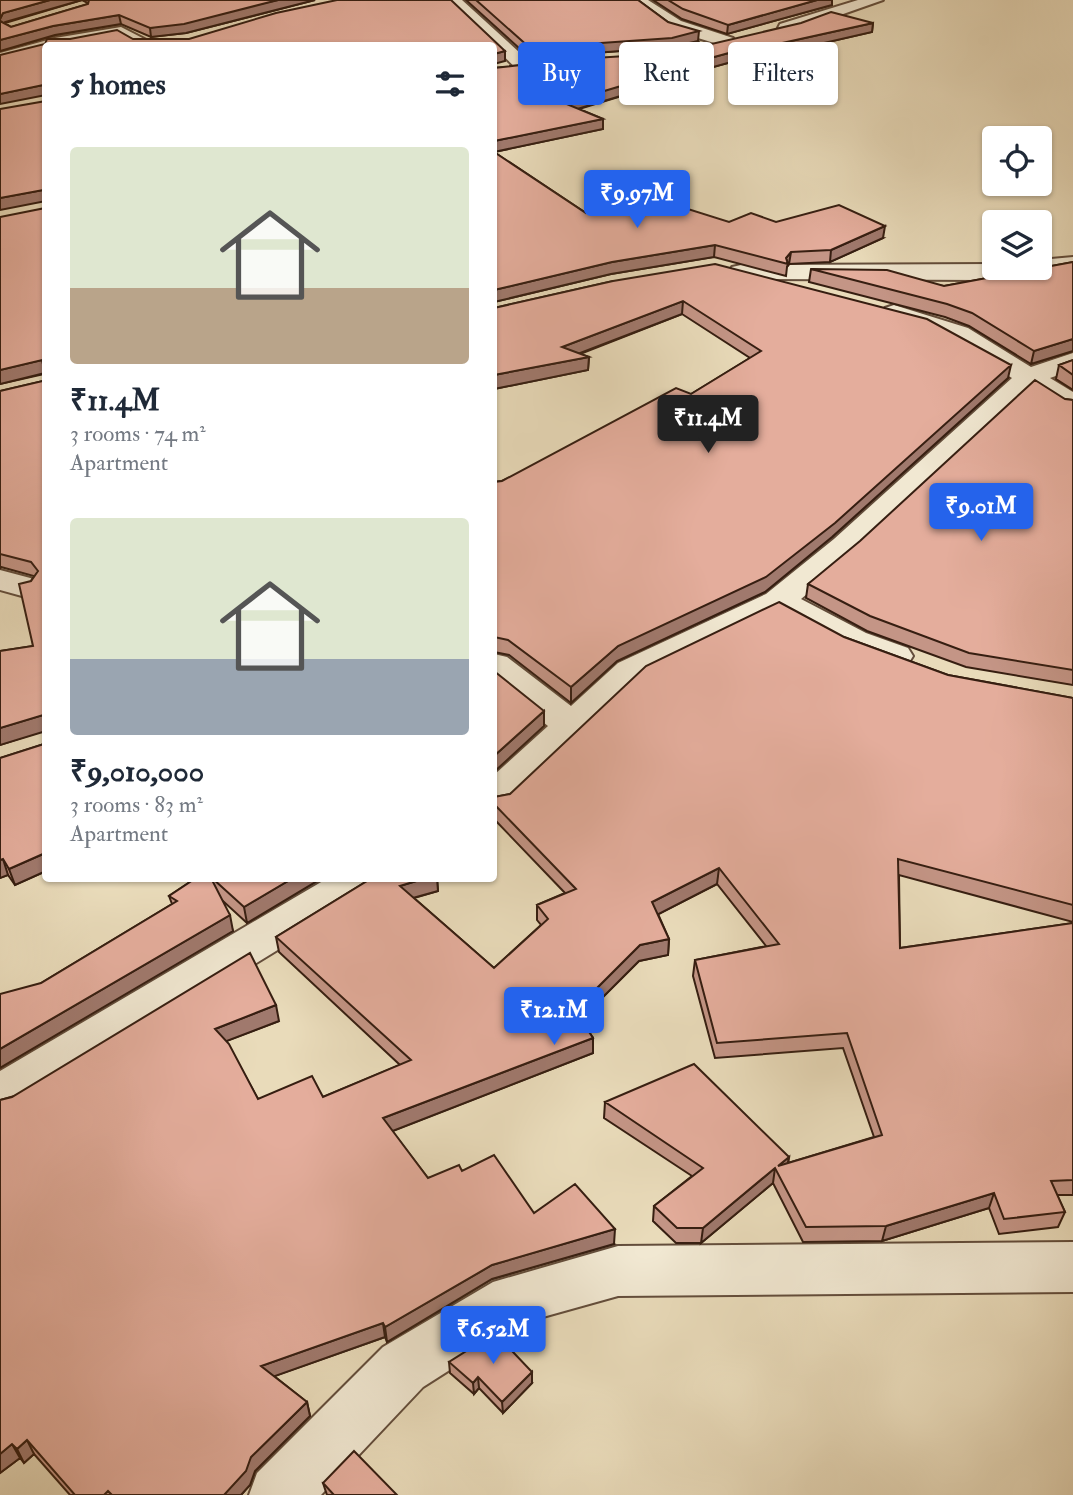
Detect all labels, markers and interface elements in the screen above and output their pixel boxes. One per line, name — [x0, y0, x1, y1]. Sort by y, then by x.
chip: Buy — [518, 42, 605, 105]
chip: Rent — [619, 42, 714, 105]
chip: Filters — [728, 42, 838, 105]
icon: filters — [431, 65, 469, 103]
text: 5 homes — [70, 66, 166, 103]
map controls — [982, 126, 1052, 280]
button: locate — [982, 126, 1052, 196]
pin: ₹9.97M — [580, 170, 694, 230]
text: ₹9.97M — [600, 178, 674, 207]
icon: home — [207, 192, 333, 318]
button: layers — [982, 210, 1052, 280]
text: ₹11.4M — [70, 382, 160, 419]
pin: ₹11.4M — [651, 396, 765, 455]
text: ₹11.4M — [673, 403, 743, 432]
text: 3 rooms · 74 m² — [70, 419, 206, 448]
text: Apartment — [70, 448, 168, 477]
pin: ₹9.01M — [924, 484, 1038, 543]
text: ₹9.01M — [945, 491, 1017, 520]
icon: home — [207, 563, 333, 689]
text: ₹9,010,000 — [70, 753, 204, 790]
text: 3 rooms · 83 m² — [70, 790, 203, 819]
text: Apartment — [70, 819, 168, 848]
pin: ₹12.1M — [497, 988, 611, 1047]
text: ₹12.1M — [520, 995, 588, 1024]
pin: ₹6.52M — [436, 1306, 550, 1366]
text: ₹6.52M — [457, 1314, 529, 1343]

